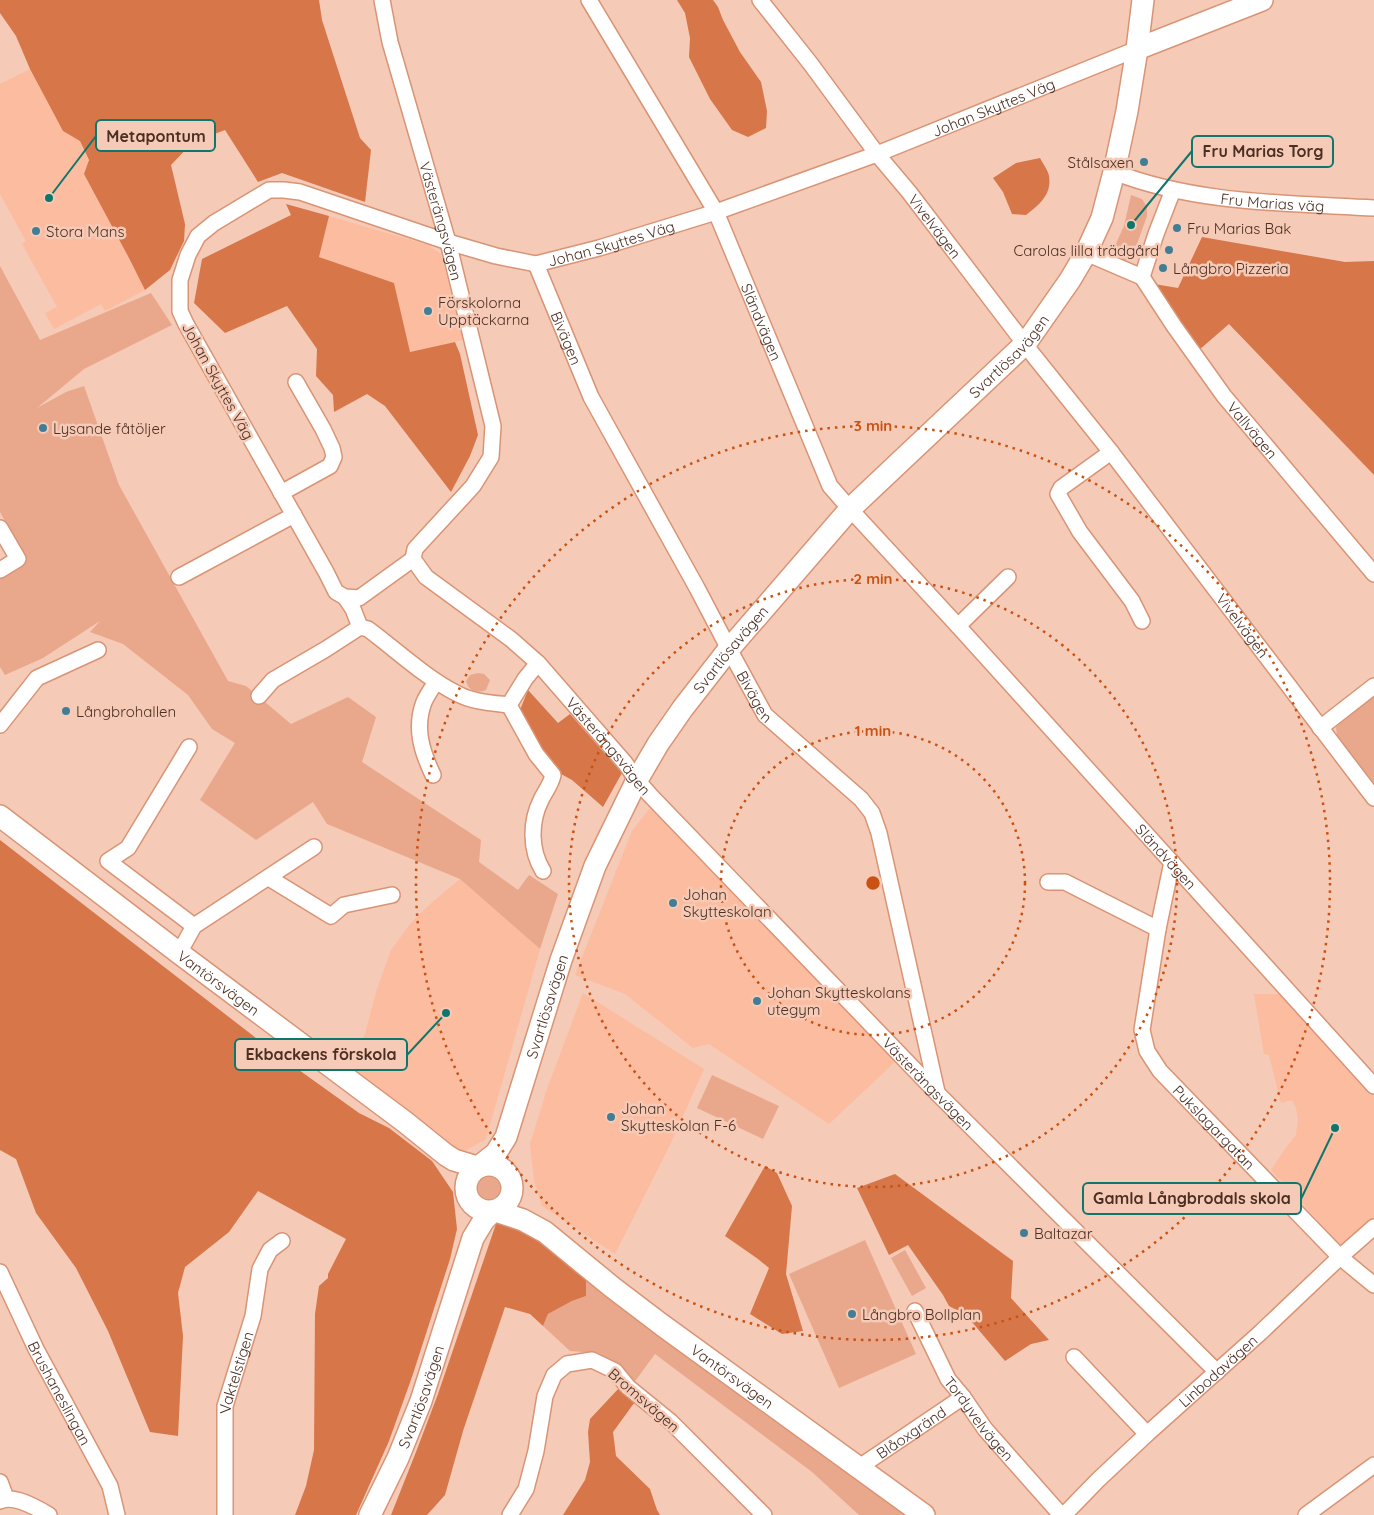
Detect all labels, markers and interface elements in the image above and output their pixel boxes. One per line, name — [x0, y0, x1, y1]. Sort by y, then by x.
street label: Johan Skyttes Väg — [929, 74, 1058, 140]
callout: Metapontum — [96, 120, 215, 151]
text: Metapontum — [106, 126, 206, 146]
callout: Fru Marias Torg — [1192, 136, 1333, 167]
text: Fru Marias Torg — [1203, 141, 1323, 161]
place label: Stålsaxen — [1067, 153, 1134, 172]
marker: Stålsaxen — [1138, 156, 1150, 168]
street label: Västerängsvägen — [416, 160, 467, 282]
street label: Fru Marias väg — [1220, 188, 1325, 215]
street label: Vivelvägen — [904, 190, 966, 262]
street label: Johan Skyttes Väg — [546, 216, 677, 270]
place label: Fru Marias Bak — [1187, 219, 1291, 238]
place label: Stora Mans — [46, 222, 124, 241]
marker: Fru Marias Bak — [1171, 222, 1183, 234]
marker: Stora Mans — [30, 225, 42, 237]
place label: Carolas lilla trädgård — [1013, 241, 1159, 260]
marker: Carolas lilla trädgård — [1163, 244, 1175, 256]
place label: Långbro Pizzeria — [1173, 259, 1289, 278]
marker: Långbro Pizzeria — [1157, 262, 1169, 274]
street label: Sländvägen — [737, 280, 786, 363]
place label: Förskolorna Upptäckarna — [438, 293, 529, 329]
marker: Förskolorna Upptäckarna — [422, 305, 434, 317]
street label: Bivägen — [547, 308, 586, 368]
street label: Svartlösavägen — [965, 311, 1052, 402]
street label: Johan Skyttes Väg — [178, 319, 258, 443]
street label: Vallvägen — [1223, 398, 1282, 462]
text: 3 min — [854, 416, 892, 435]
place label: Lysande fåtöljer — [53, 419, 166, 438]
marker: Lysande fåtöljer — [37, 422, 49, 434]
text: 2 min — [853, 569, 893, 588]
street label: Vivelvägen — [1212, 589, 1273, 661]
street label: Svartlösavägen — [689, 601, 772, 697]
street label: Bivägen — [733, 667, 776, 727]
street label: Västerängsvägen — [562, 693, 655, 799]
place label: Långbrohallen — [76, 702, 176, 721]
marker: Långbrohallen — [60, 705, 72, 717]
text: 1 min — [855, 721, 891, 740]
street label: Sländvägen — [1132, 819, 1201, 893]
centre of rings — [864, 874, 882, 892]
place label: Johan Skytteskolan — [683, 885, 772, 921]
marker: Johan Skytteskolan — [667, 897, 679, 909]
street label: Vantörsvägen — [174, 946, 264, 1020]
street label: Svartlösavägen — [522, 951, 572, 1061]
place label: Johan Skytteskolans utegym — [767, 983, 911, 1019]
marker: Johan Skytteskolans utegym — [751, 995, 763, 1007]
street label: Västerängsvägen — [879, 1033, 978, 1134]
callout: Ekbackens förskola — [235, 1039, 407, 1070]
text: Ekbackens förskola — [245, 1044, 397, 1064]
street label: Pukslagargatan — [1169, 1081, 1259, 1173]
place label: Johan Skytteskolan F-6 — [621, 1099, 736, 1135]
marker: Johan Skytteskolan F-6 — [605, 1111, 617, 1123]
callout: Gamla Långbrodals skola — [1083, 1183, 1301, 1214]
text: Gamla Långbrodals skola — [1093, 1188, 1291, 1208]
place label: Baltazar — [1034, 1224, 1093, 1243]
marker: Baltazar — [1018, 1227, 1030, 1239]
place label: Långbro Bollplan — [862, 1305, 981, 1324]
marker: Långbro Bollplan — [846, 1308, 858, 1320]
street label: Vaktelstigen — [216, 1329, 257, 1414]
street label: Linbodavägen — [1174, 1331, 1261, 1411]
street label: Brushaneslingan — [24, 1338, 96, 1448]
street label: Vantörsvägen — [687, 1340, 778, 1412]
street label: Svartlösavägen — [393, 1343, 448, 1451]
street label: Bromsvägen — [604, 1364, 684, 1436]
street label: Tordyvelvägen — [940, 1372, 1018, 1465]
street label: Blåoxgränd — [872, 1402, 950, 1463]

